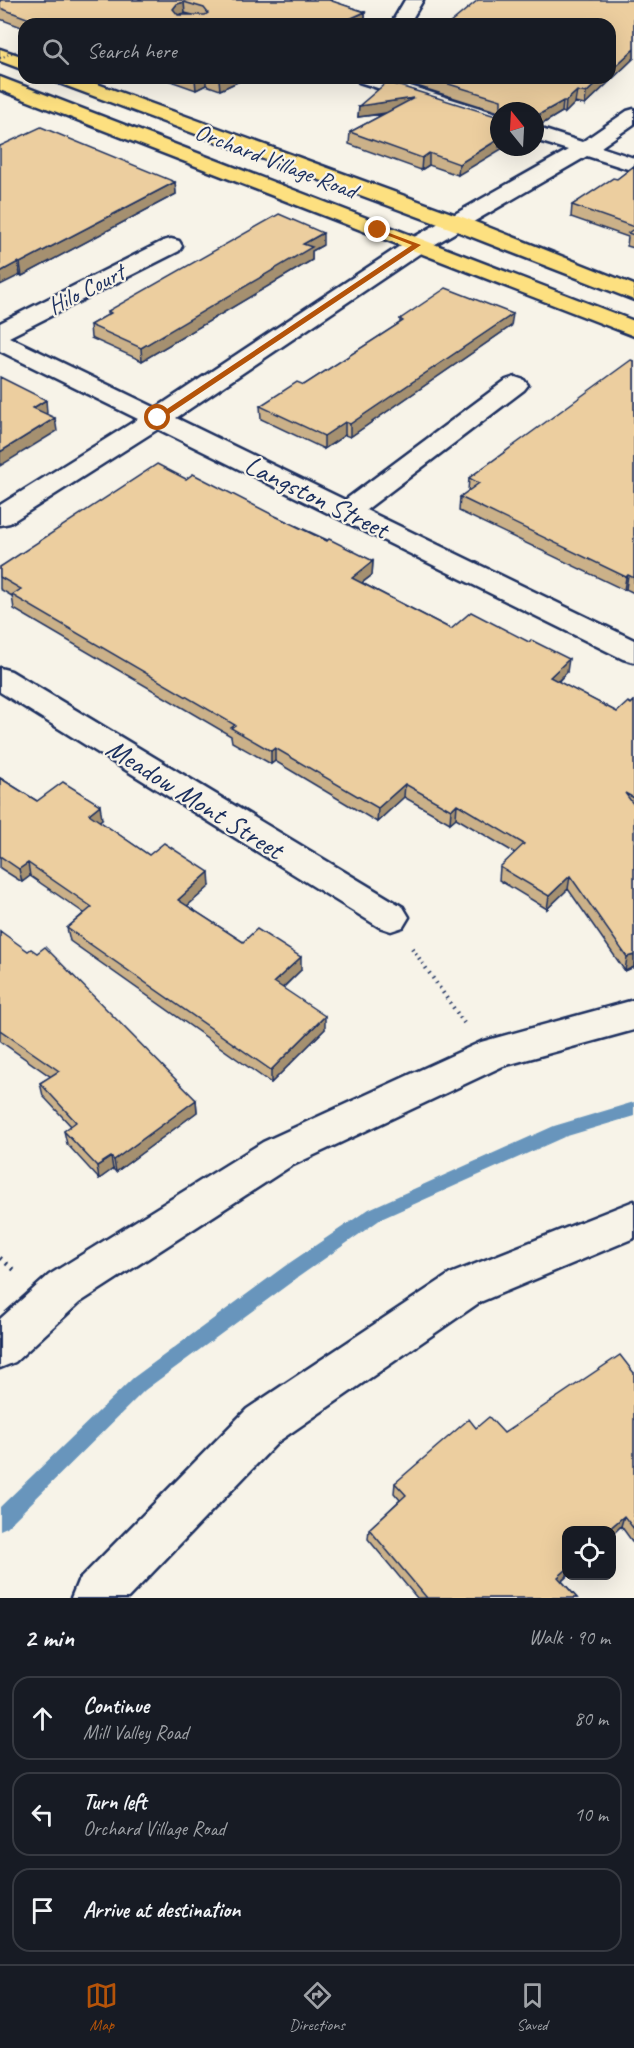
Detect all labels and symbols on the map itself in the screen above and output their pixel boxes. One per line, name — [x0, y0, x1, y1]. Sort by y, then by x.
north arrow — [490, 102, 544, 156]
street label: Orchard Village Road — [191, 116, 365, 207]
route end — [364, 216, 390, 242]
street label: Hilo Court — [43, 256, 132, 321]
route start — [144, 404, 170, 430]
street label: Langston Street — [239, 447, 397, 547]
street label: Meadow Mont Street — [100, 730, 292, 868]

